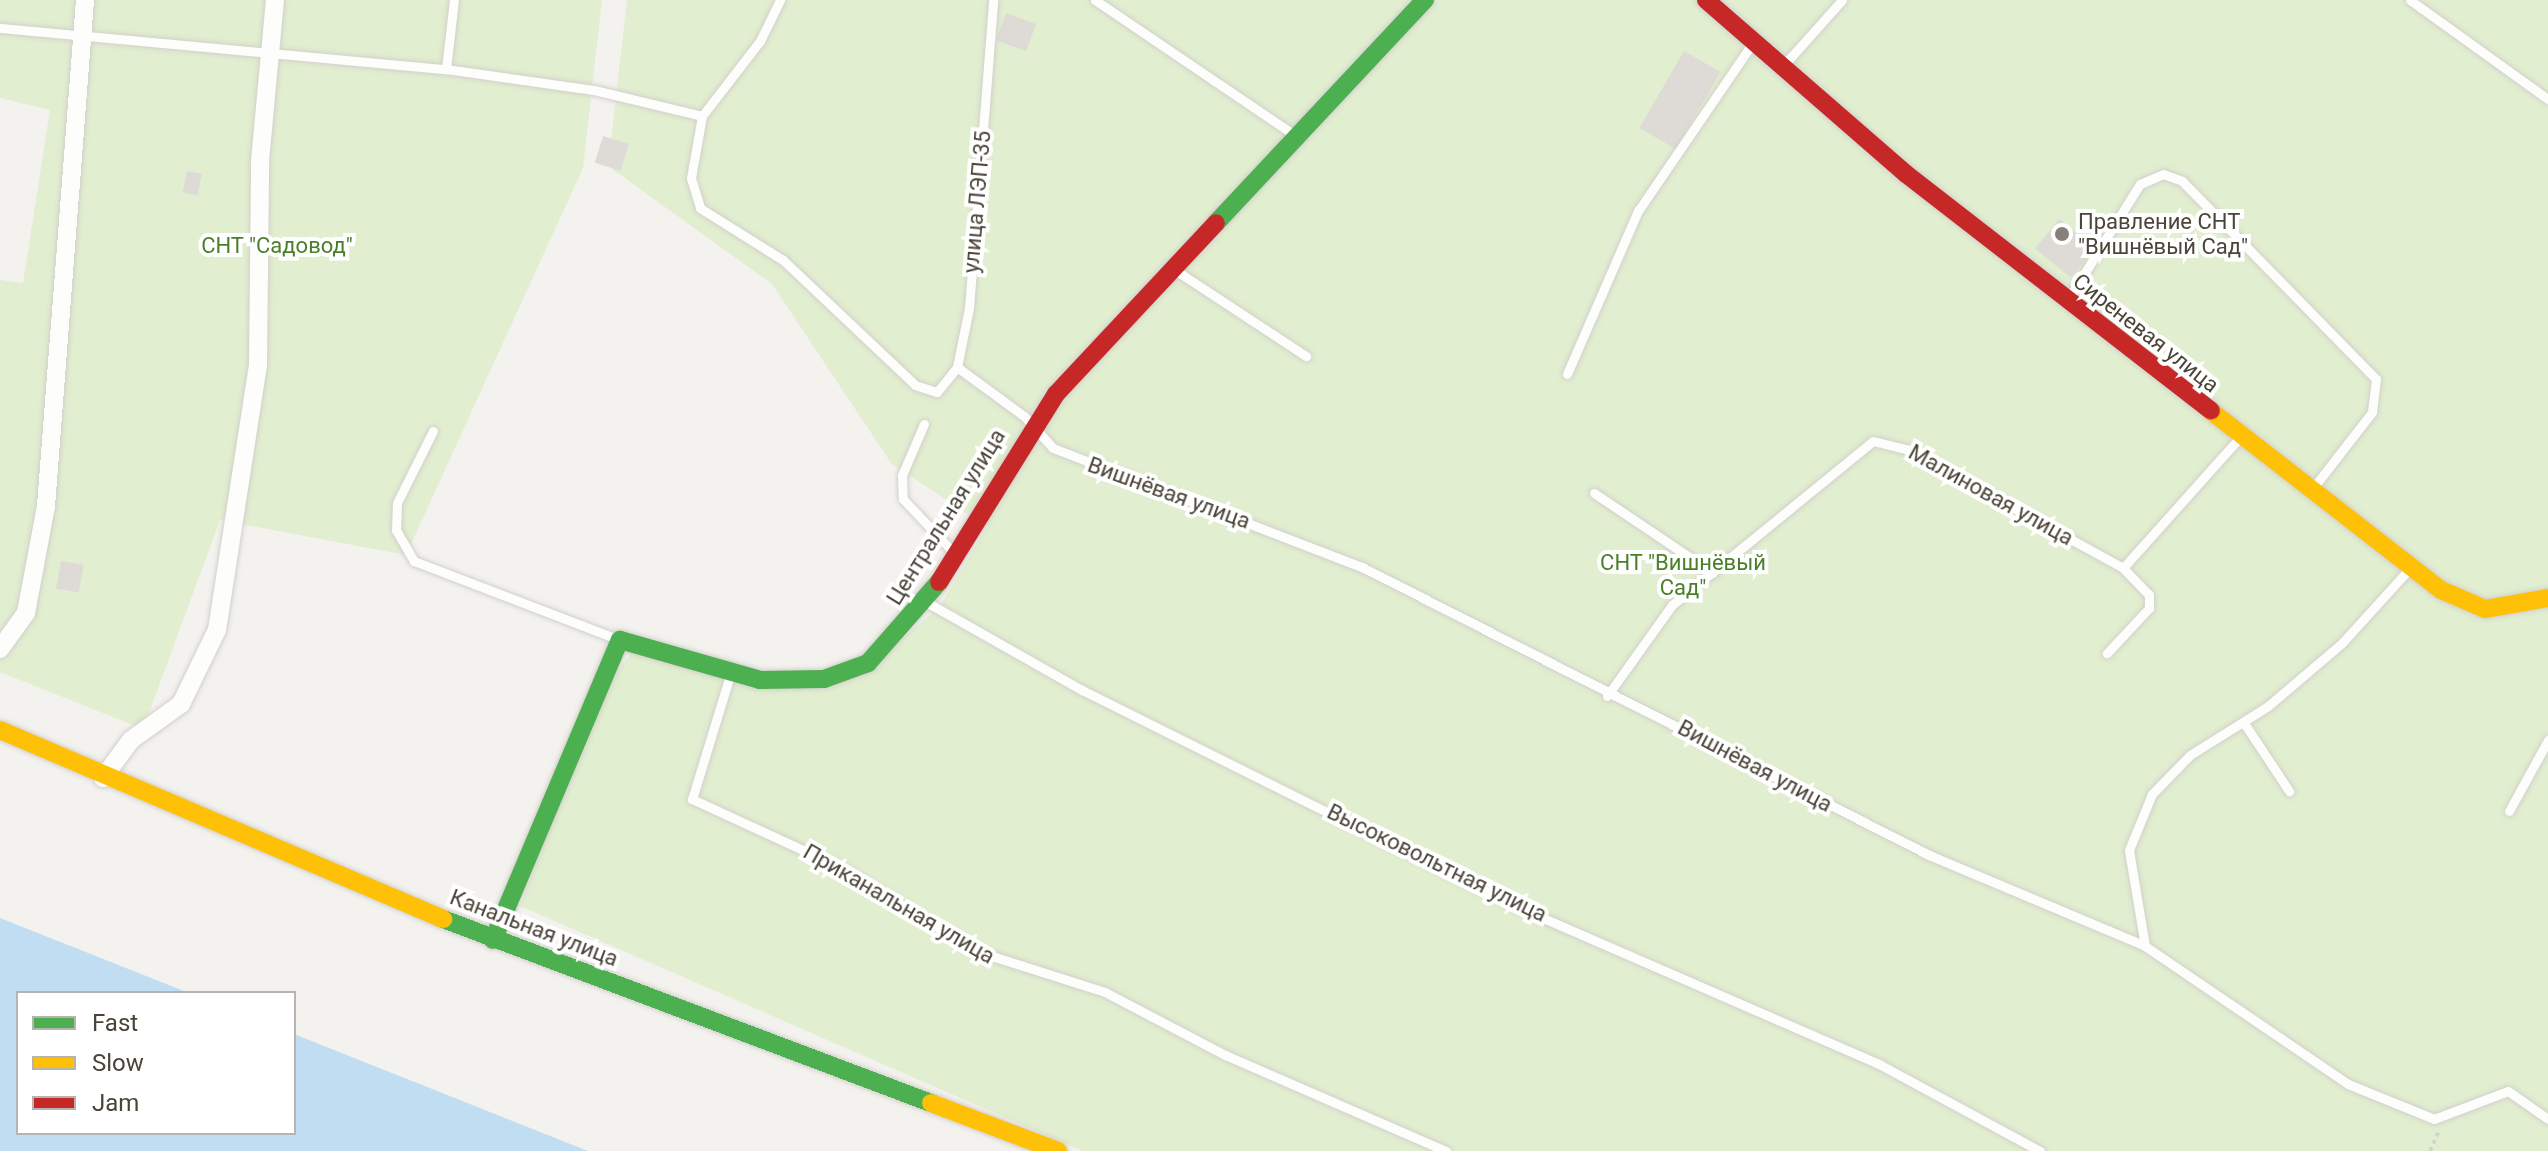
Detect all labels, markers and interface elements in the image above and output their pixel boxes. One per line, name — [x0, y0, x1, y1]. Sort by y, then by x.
street label: улица ЛЭП-35 — [958, 130, 996, 274]
place label: Правление СНТ "Вишнёвый Сад" — [2078, 208, 2248, 260]
marker: Правление СНТ "Вишнёвый Сад" — [2053, 225, 2071, 243]
park label: СНТ "Садовод" — [201, 233, 353, 259]
street label: Сиреневая улица — [2068, 268, 2224, 398]
street label: Центральная улица — [881, 424, 1011, 610]
street label: Малиновая улица — [1904, 439, 2078, 551]
street label: Вишнёвая улица — [1084, 451, 1254, 535]
park label: СНТ "Вишнёвый Сад" — [1600, 549, 1766, 600]
street label: Вишнёвая улица — [1673, 714, 1837, 818]
street label: Высоковольтная улица — [1323, 798, 1551, 928]
street label: Приканальная улица — [799, 838, 999, 970]
street label: Канальная улица — [446, 884, 622, 972]
legend — [16, 991, 296, 1135]
text: Fast — [92, 1009, 138, 1037]
text: Slow — [92, 1049, 144, 1077]
text: Jam — [92, 1089, 139, 1117]

